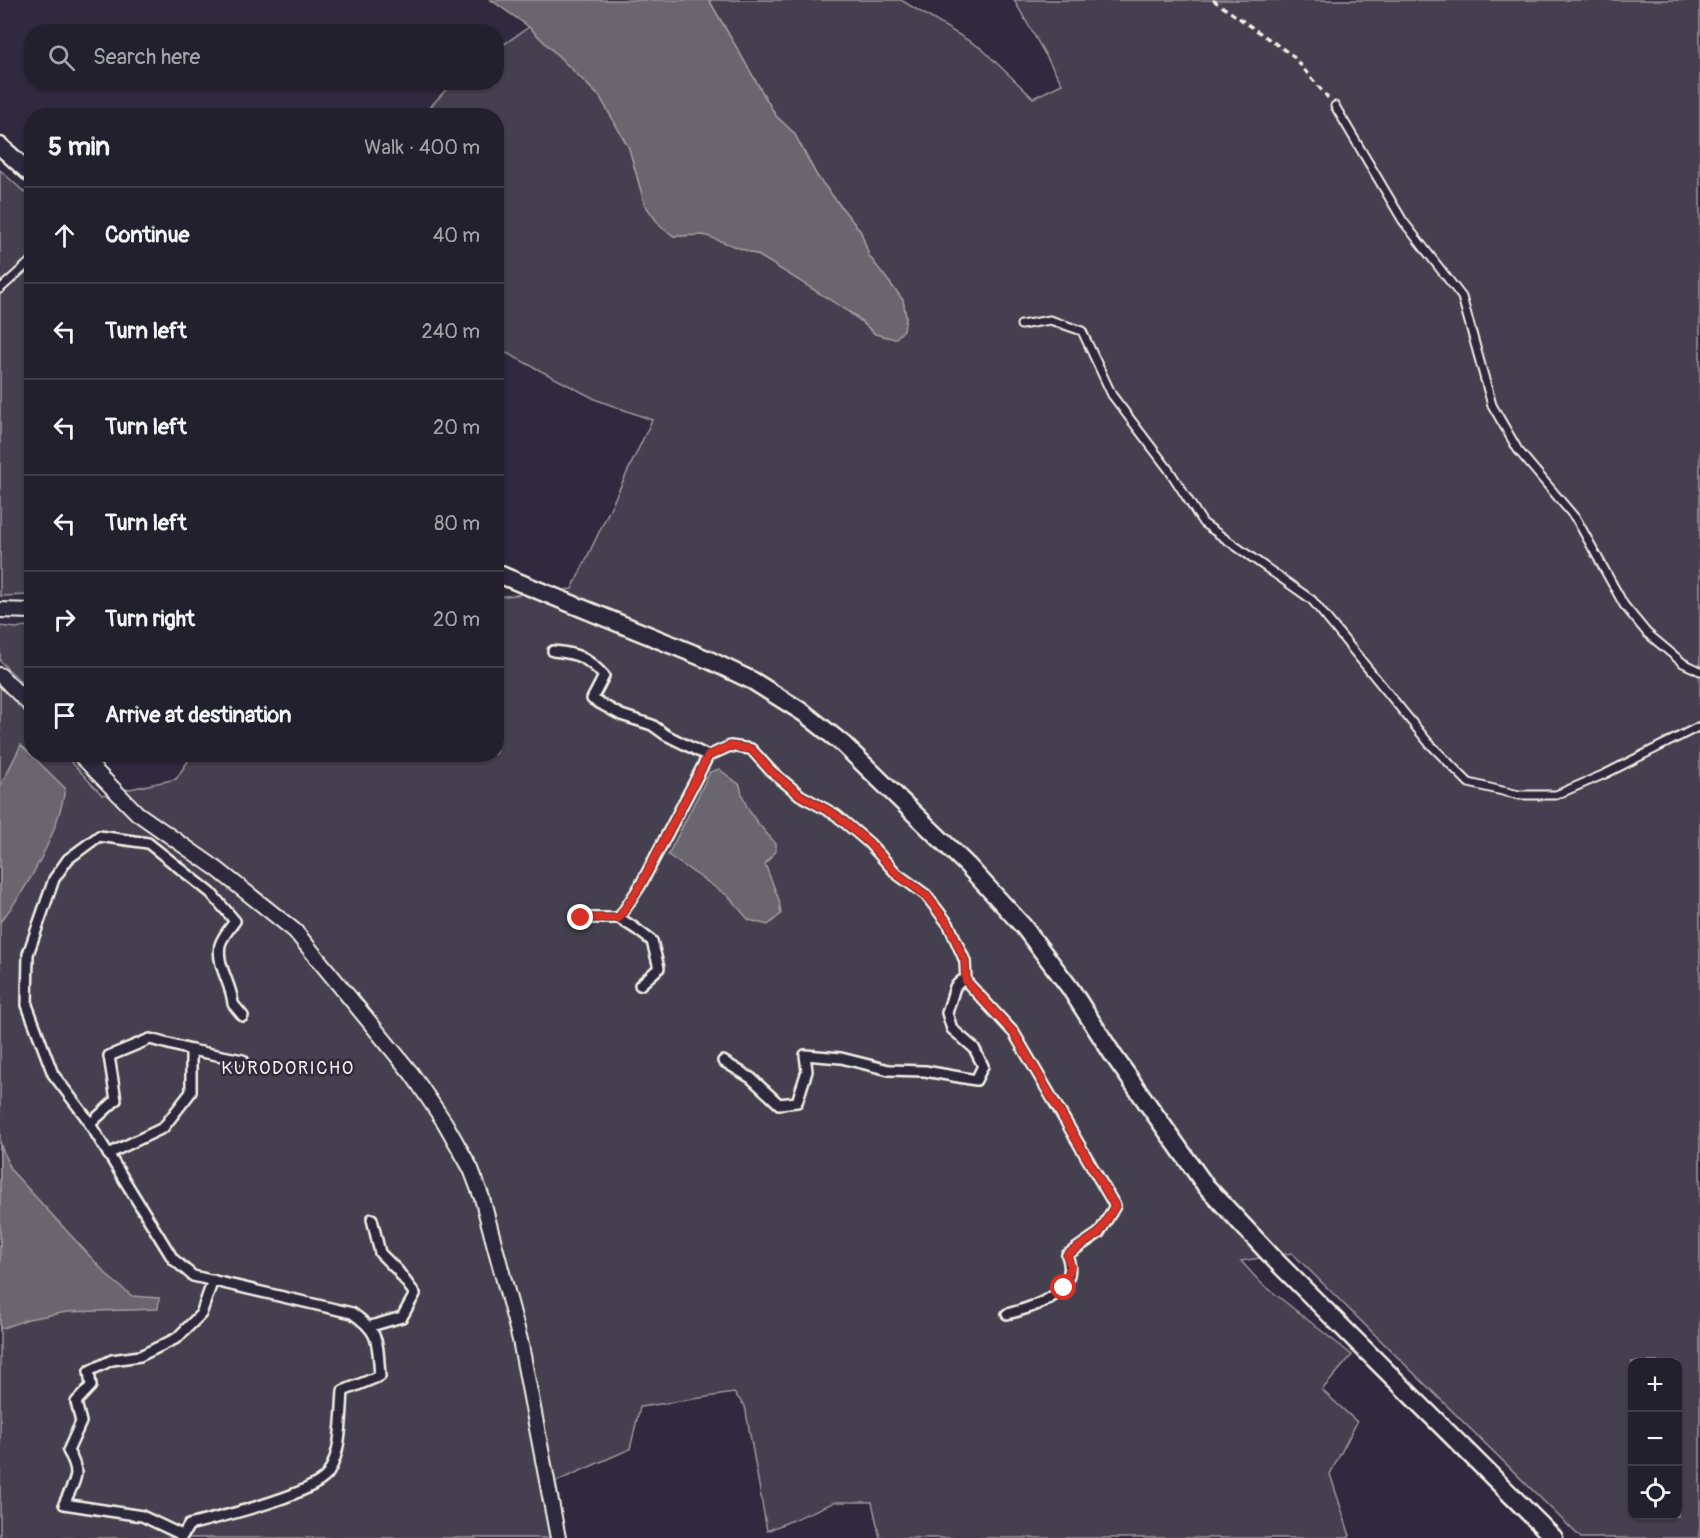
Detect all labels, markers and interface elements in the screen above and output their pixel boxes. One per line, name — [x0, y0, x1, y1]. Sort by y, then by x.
search box — [24, 24, 504, 90]
icon: search — [45, 41, 78, 74]
text: Search here — [93, 43, 200, 71]
text: 5 min — [48, 131, 110, 163]
text: Walk · 400 m — [364, 135, 480, 160]
icon: ahead — [48, 219, 81, 252]
text: Continue — [105, 221, 189, 249]
text: 40 m — [433, 223, 480, 248]
icon: left — [48, 315, 81, 348]
text: Turn left — [105, 317, 187, 345]
text: 240 m — [421, 319, 480, 344]
icon: left — [48, 411, 81, 444]
text: Turn left — [105, 413, 187, 441]
text: 20 m — [433, 415, 480, 440]
icon: left — [48, 507, 81, 540]
text: Turn left — [105, 509, 187, 537]
text: 80 m — [434, 511, 480, 536]
icon: right — [48, 603, 81, 636]
text: Turn right — [105, 605, 195, 633]
text: 20 m — [433, 607, 480, 632]
icon: arrive — [48, 699, 81, 732]
text: Arrive at destination — [105, 701, 291, 729]
route end — [567, 904, 593, 930]
district label: KURODORICHO — [221, 1057, 355, 1080]
route start — [1050, 1274, 1076, 1300]
map controls — [1628, 1358, 1682, 1520]
button: + — [1628, 1358, 1682, 1412]
button: − — [1628, 1412, 1682, 1466]
button: locate — [1628, 1466, 1682, 1520]

